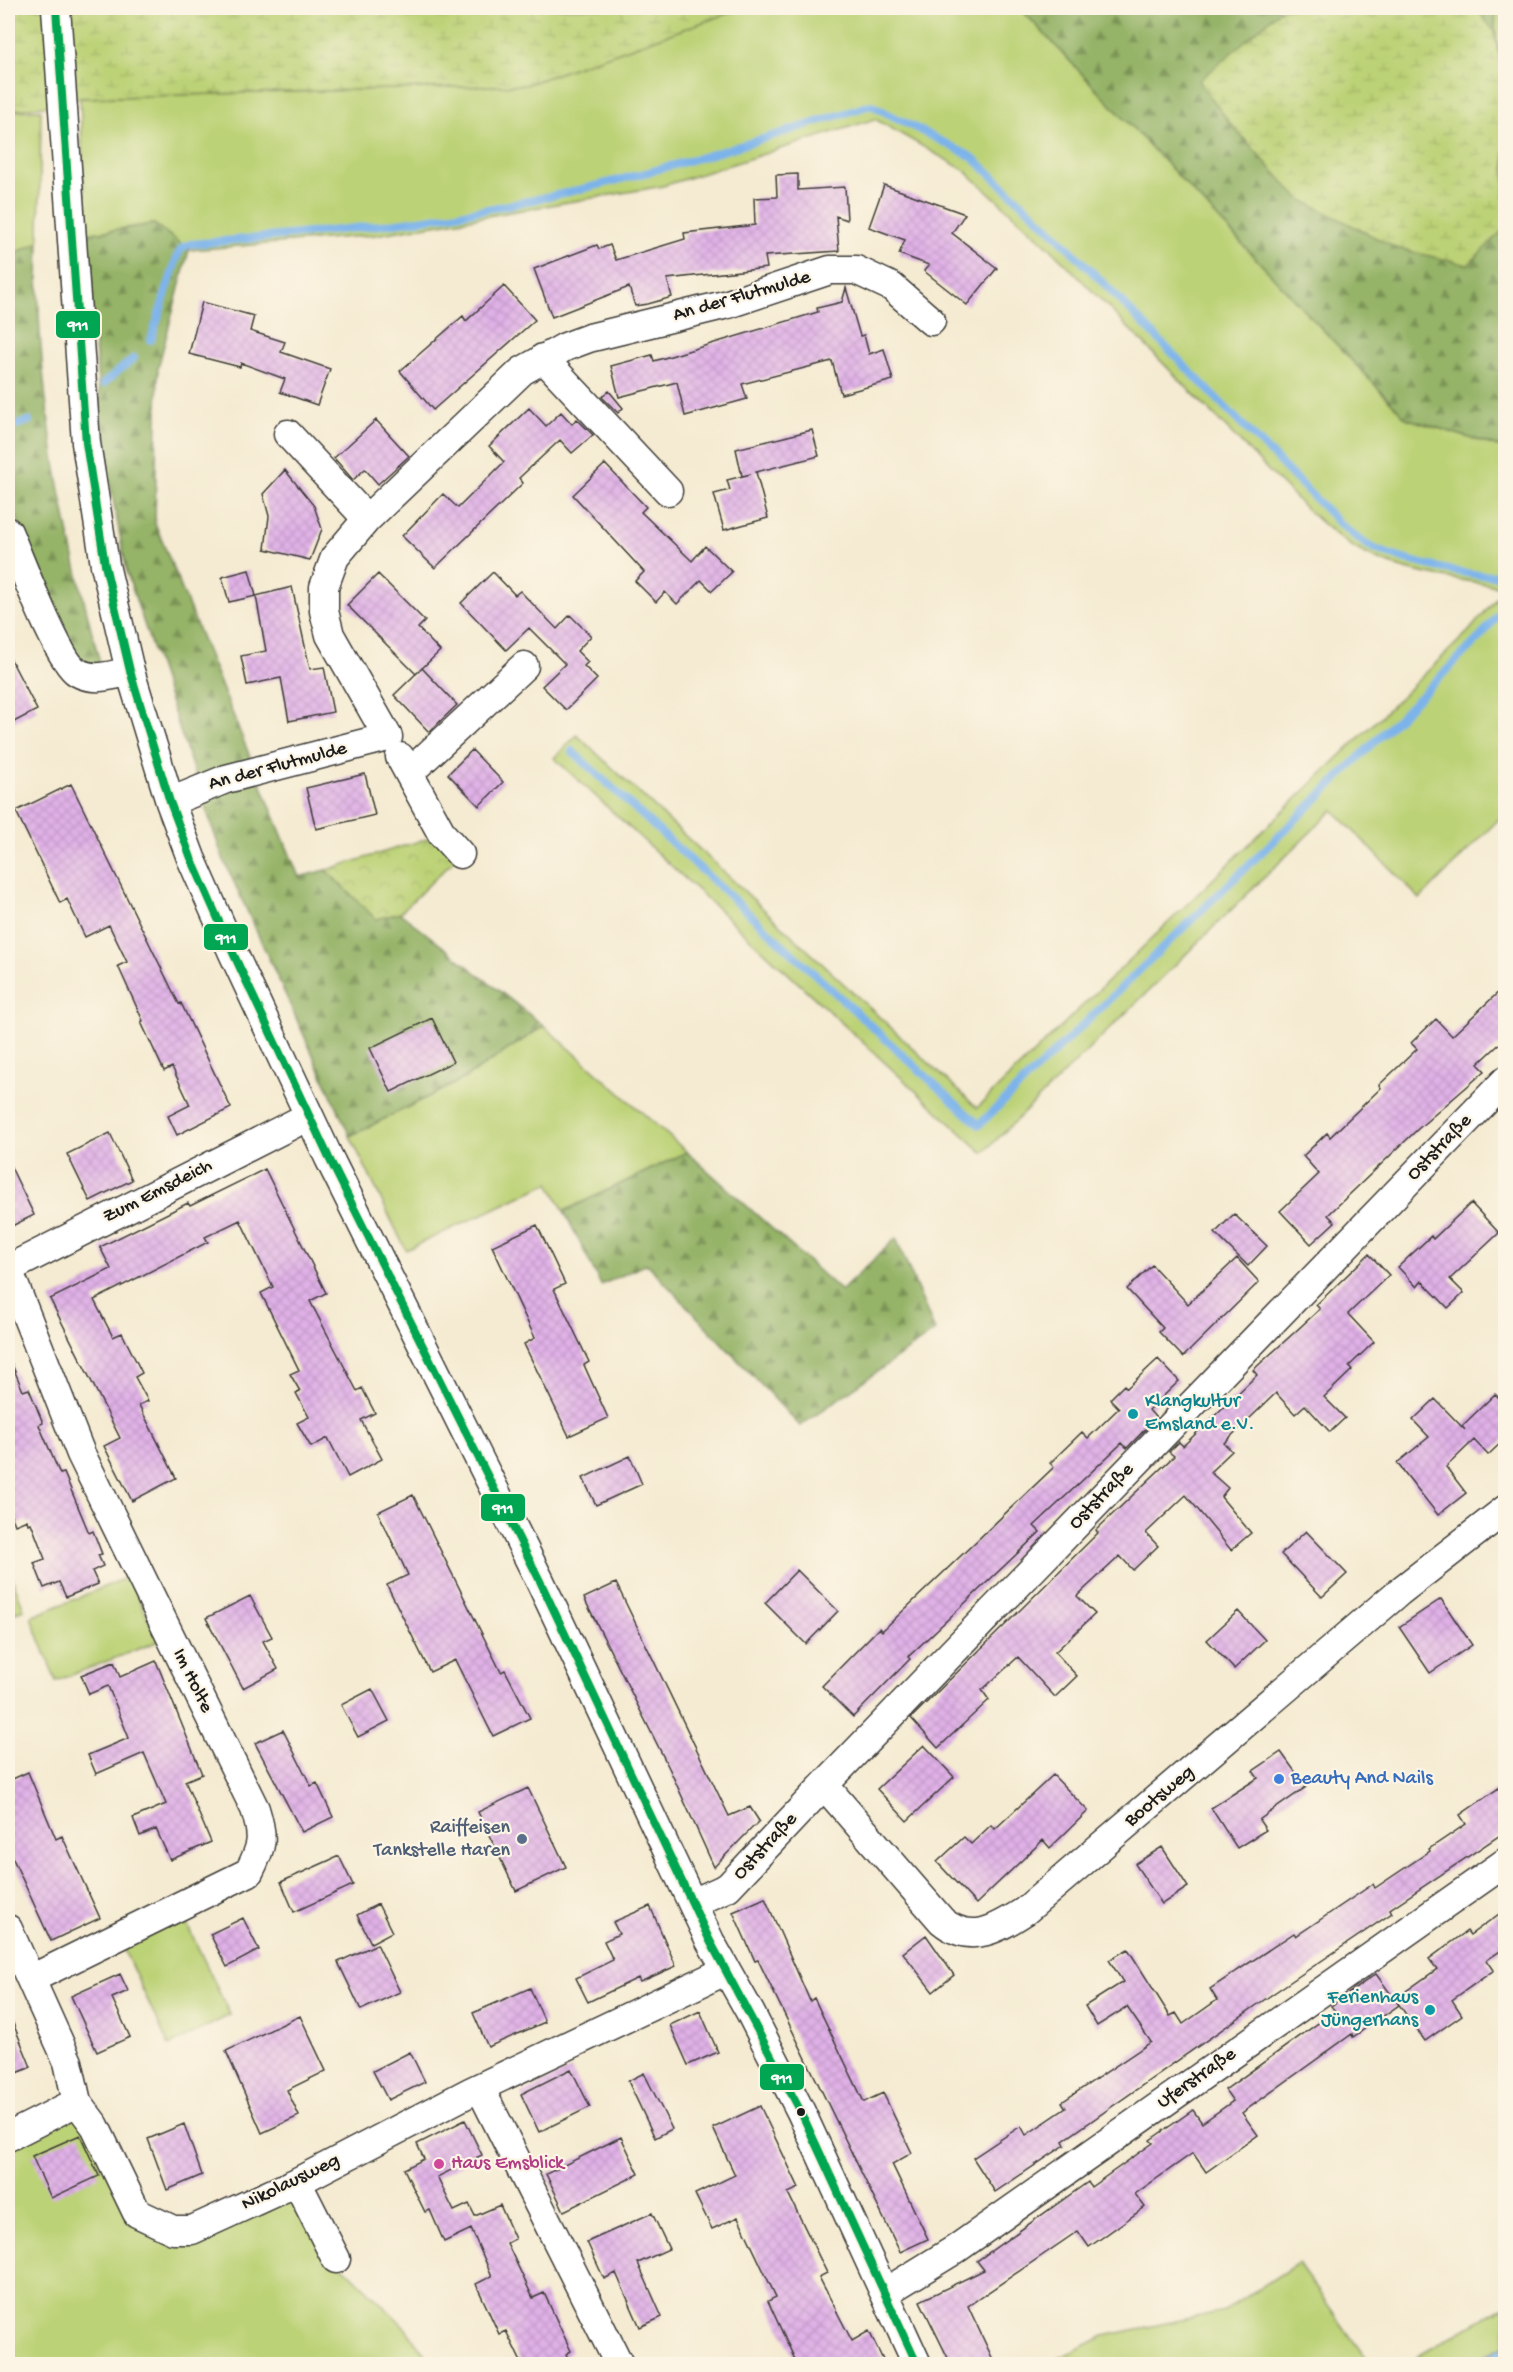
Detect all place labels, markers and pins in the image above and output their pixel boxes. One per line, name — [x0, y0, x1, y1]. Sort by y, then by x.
place label: Klangkultur Emsland e.V. — [1145, 1391, 1255, 1437]
marker: Klangkultur Emsland e.V. — [1126, 1407, 1140, 1421]
place label: Beauty And Nails — [1290, 1768, 1433, 1791]
marker: Beauty And Nails — [1272, 1772, 1286, 1786]
place label: Raiffeisen Tankstelle Haren — [373, 1817, 510, 1863]
marker: Raiffeisen Tankstelle Haren — [515, 1832, 529, 1846]
place label: Ferienhaus Jüngerhans — [1321, 1987, 1419, 2033]
marker: Ferienhaus Jüngerhans — [1423, 2003, 1437, 2017]
unlabelled marker — [795, 2106, 807, 2118]
place label: Haus Emsblick — [451, 2153, 566, 2176]
marker: Haus Emsblick — [432, 2157, 446, 2171]

